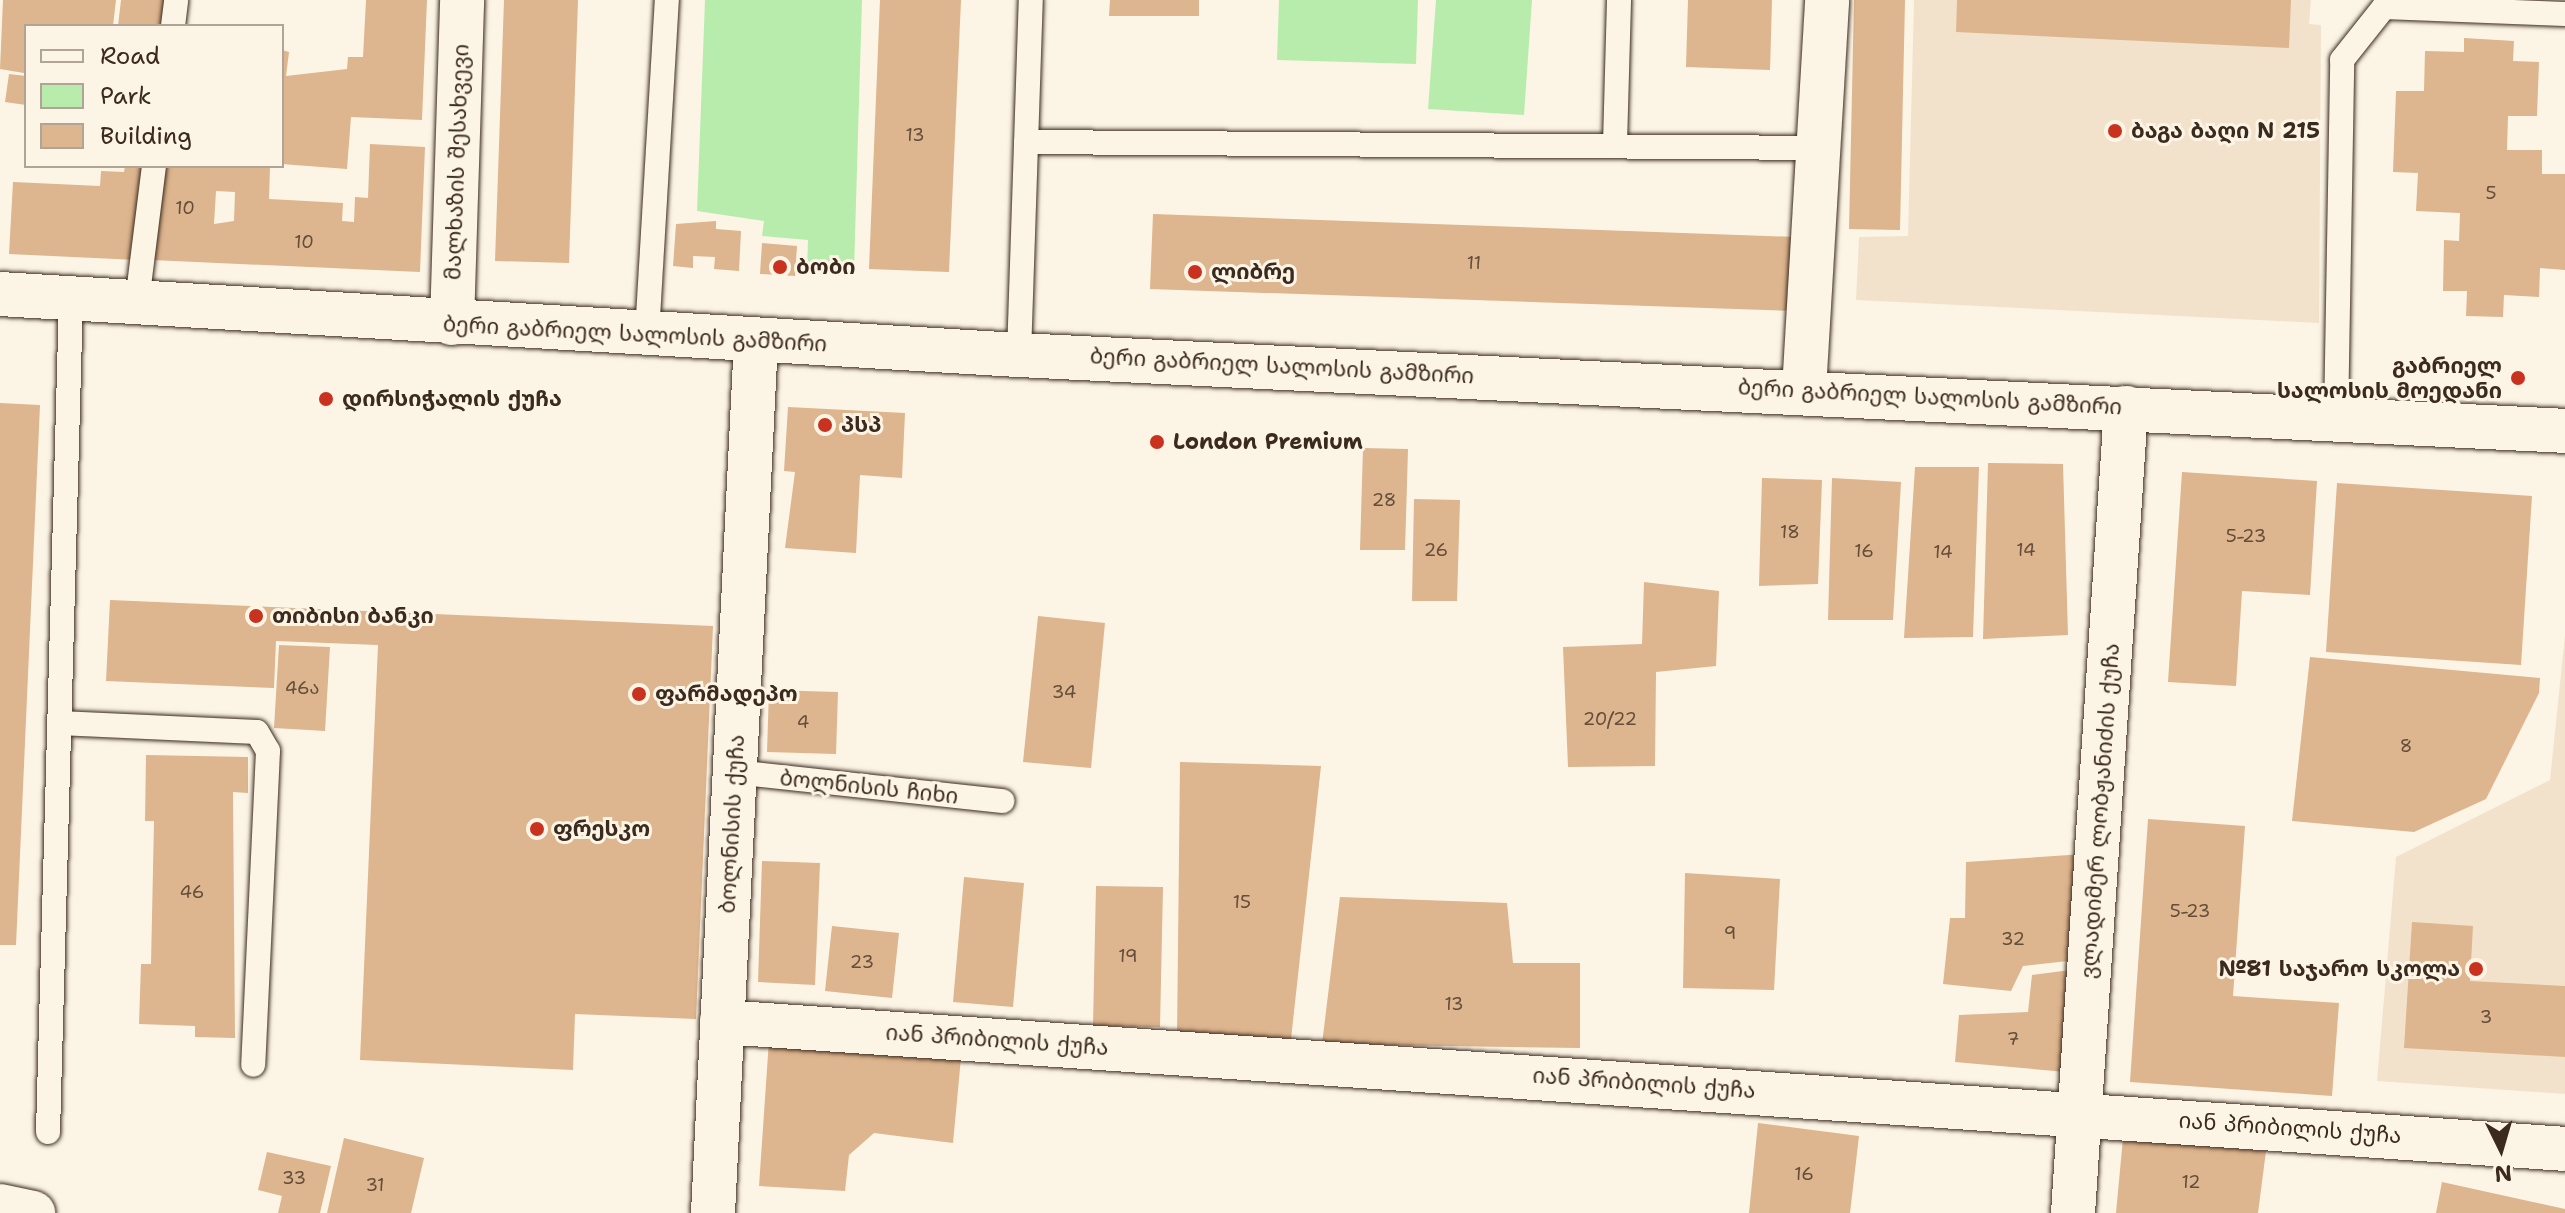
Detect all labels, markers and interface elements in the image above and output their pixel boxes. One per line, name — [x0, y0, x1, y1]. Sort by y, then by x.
legend — [24, 24, 284, 168]
text: Road — [100, 40, 160, 72]
street label: მალხაზის შესახვევი — [440, 43, 474, 281]
text: Park — [100, 80, 152, 112]
place label: ბაგა ბაღი N 215 — [2131, 118, 2320, 144]
text: Building — [100, 120, 192, 152]
marker: ბაგა ბაღი N 215 — [2106, 122, 2124, 140]
house number: 13 — [905, 124, 925, 146]
house number: 5 — [2485, 182, 2497, 204]
house number: 10 — [175, 197, 195, 219]
house number: 10 — [294, 231, 314, 253]
house number: 11 — [1467, 252, 1481, 274]
place label: ბობი — [796, 254, 856, 280]
marker: ბობი — [771, 258, 789, 276]
place label: ლიბრე — [1211, 259, 1295, 285]
marker: ლიბრე — [1186, 263, 1204, 281]
street label: ბერი გაბრიელ სალოსის გამზირი — [442, 311, 828, 357]
street label: ბერი გაბრიელ სალოსის გამზირი — [1089, 343, 1475, 389]
place label: გაბრიელ სალოსის მოედანი — [2277, 352, 2502, 404]
marker: გაბრიელ სალოსის მოედანი — [2509, 369, 2527, 387]
street label: ბერი გაბრიელ სალოსის გამზირი — [1737, 374, 2123, 420]
place label: დირსიჭალის ქუჩა — [342, 386, 562, 412]
marker: დირსიჭალის ქუჩა — [317, 390, 335, 408]
place label: პსპ — [841, 412, 881, 438]
marker: პსპ — [816, 416, 834, 434]
place label: London Premium — [1173, 429, 1363, 455]
marker: London Premium — [1148, 433, 1166, 451]
house number: 28 — [1372, 489, 1396, 511]
house number: 18 — [1780, 521, 1800, 543]
house number: 5-23 — [2226, 525, 2266, 547]
house number: 26 — [1424, 539, 1448, 561]
house number: 14 — [2016, 539, 2036, 561]
house number: 16 — [1854, 540, 1874, 562]
house number: 14 — [1933, 541, 1953, 563]
place label: თიბისი ბანკი — [272, 603, 434, 629]
marker: თიბისი ბანკი — [247, 607, 265, 625]
street label: ვლადიმერ ლობჟანიძის ქუჩა — [2075, 642, 2125, 980]
house number: 46ა — [285, 677, 319, 699]
place label: ფარმადეპო — [655, 681, 798, 707]
house number: 34 — [1052, 681, 1076, 703]
marker: ფარმადეპო — [630, 685, 648, 703]
house number: 20/22 — [1583, 708, 1637, 730]
house number: 4 — [797, 711, 809, 733]
street label: ბოლნისის ქუჩა — [714, 734, 750, 914]
house number: 8 — [2400, 735, 2412, 757]
street label: ბოლნისის ჩიხი — [778, 765, 960, 809]
place label: ფრესკო — [553, 816, 650, 842]
marker: ფრესკო — [528, 820, 546, 838]
house number: 46 — [180, 881, 204, 903]
house number: 15 — [1233, 891, 1251, 913]
house number: 5-23 — [2170, 900, 2210, 922]
house number: 9 — [1724, 922, 1736, 944]
house number: 32 — [2001, 928, 2025, 950]
house number: 19 — [1118, 945, 1138, 967]
house number: 23 — [850, 951, 874, 973]
place label: №81 საჯარო სკოლა — [2218, 956, 2460, 982]
marker: №81 საჯარო სკოლა — [2467, 960, 2485, 978]
house number: 13 — [1444, 993, 1464, 1015]
house number: 3 — [2480, 1006, 2492, 1028]
street label: იან პრიბილის ქუჩა — [885, 1019, 1109, 1061]
house number: 7 — [2007, 1028, 2019, 1050]
street label: იან პრიბილის ქუჩა — [1532, 1062, 1756, 1104]
street label: იან პრიბილის ქუჩა — [2178, 1107, 2402, 1149]
north arrow — [2461, 1109, 2541, 1189]
text: N — [2493, 1158, 2513, 1189]
house number: 16 — [1794, 1163, 1814, 1185]
house number: 33 — [282, 1167, 306, 1189]
house number: 12 — [2181, 1171, 2201, 1193]
house number: 31 — [365, 1174, 385, 1196]

